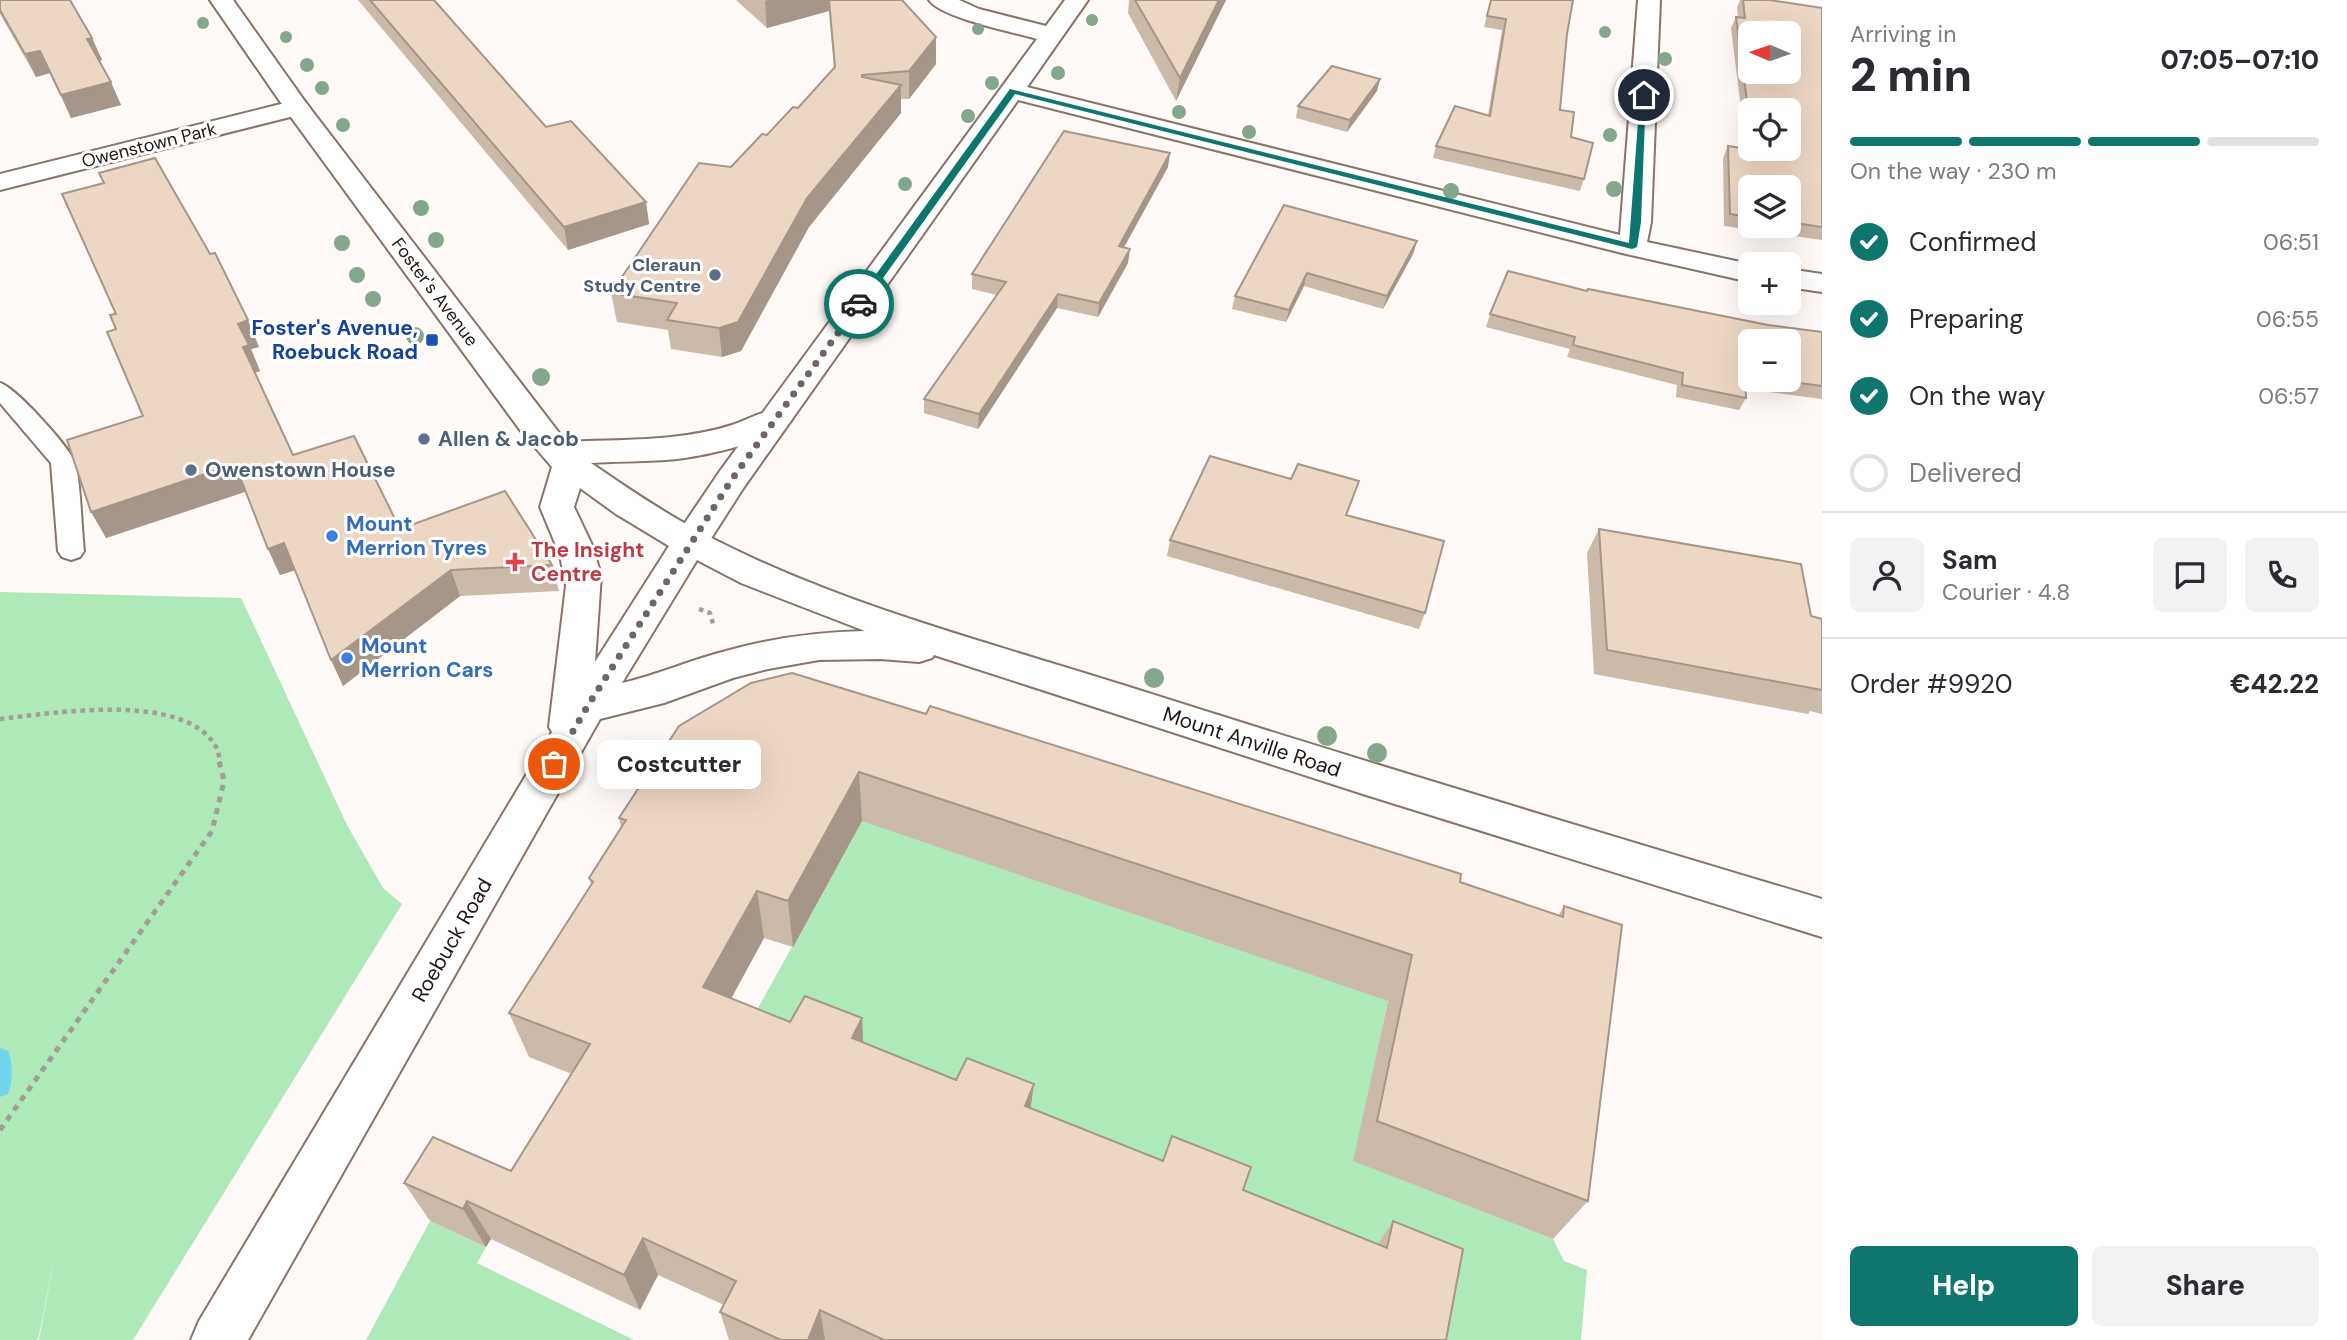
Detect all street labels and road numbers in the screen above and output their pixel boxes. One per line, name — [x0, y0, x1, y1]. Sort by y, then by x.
street label: Owenstown Park — [79, 117, 219, 173]
street label: Foster's Avenue — [386, 233, 484, 351]
street label: Mount Anville Road — [1159, 700, 1345, 784]
street label: Roebuck Road — [405, 873, 499, 1007]

